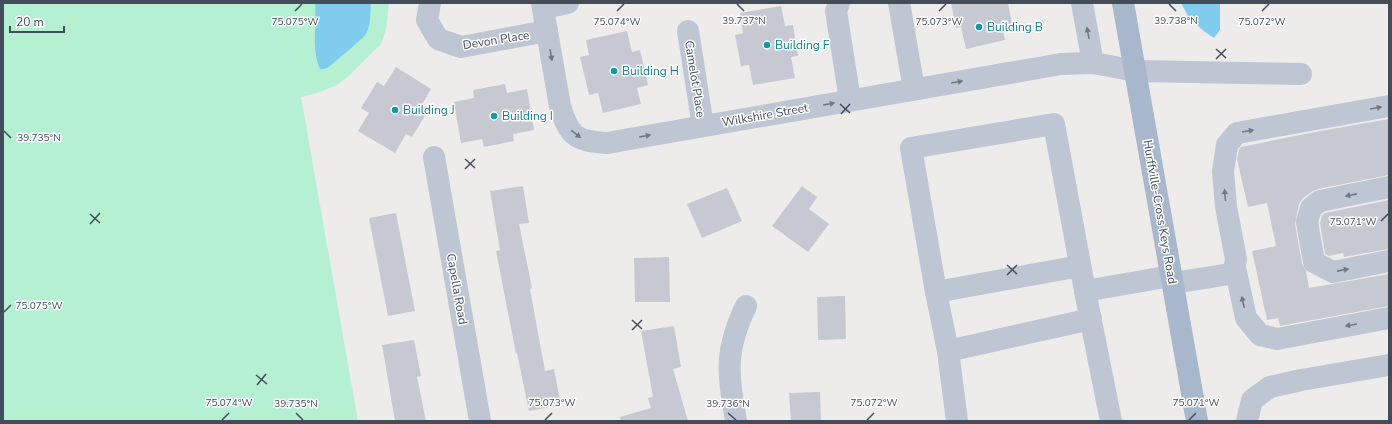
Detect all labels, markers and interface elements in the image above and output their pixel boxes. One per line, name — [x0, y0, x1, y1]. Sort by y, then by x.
scale bar — [10, 8, 64, 34]
text: 20 m — [16, 14, 44, 30]
text: 39.737°N — [722, 14, 766, 28]
text: 39.738°N — [1154, 14, 1198, 28]
text: 75.075°W — [271, 15, 319, 29]
text: 75.074°W — [593, 15, 641, 29]
text: 75.073°W — [915, 15, 963, 29]
text: 75.072°W — [1238, 15, 1286, 29]
place label: Building B — [987, 19, 1043, 35]
marker: Building B — [974, 22, 984, 32]
street label: Devon Place — [462, 27, 530, 53]
one-way arrow — [1085, 27, 1091, 39]
place label: Building F — [775, 37, 830, 53]
street label: Camelot Place — [681, 39, 709, 119]
marker: Building F — [762, 40, 772, 50]
one-way arrow — [548, 49, 554, 61]
place label: Building H — [622, 63, 679, 79]
marker: Building H — [609, 66, 619, 76]
one-way arrow — [951, 79, 963, 85]
street label: Wilkshire Street — [721, 99, 810, 130]
one-way arrow — [823, 101, 835, 107]
place label: Building J — [403, 102, 455, 118]
marker: Building J — [390, 105, 400, 115]
one-way arrow — [1370, 105, 1382, 111]
place label: Building I — [502, 108, 553, 124]
marker: Building I — [489, 111, 499, 121]
one-way arrow — [1242, 128, 1254, 134]
one-way arrow — [570, 130, 581, 138]
text: 39.735°N — [17, 131, 61, 145]
one-way arrow — [639, 133, 651, 139]
street label: Hurffville-Cross Keys Road — [1139, 139, 1181, 285]
one-way arrow — [1222, 189, 1229, 201]
one-way arrow — [1345, 192, 1357, 198]
text: 75.071°W — [1329, 215, 1377, 229]
street label: Capella Road — [443, 252, 471, 326]
one-way arrow — [1337, 267, 1350, 273]
one-way arrow — [1240, 296, 1246, 308]
text: 75.075°W — [15, 299, 63, 313]
one-way arrow — [1344, 322, 1357, 328]
text: 75.074°W — [205, 396, 253, 410]
text: 75.073°W — [528, 396, 576, 410]
text: 75.072°W — [850, 396, 898, 410]
text: 75.071°W — [1172, 396, 1220, 410]
text: 39.735°N — [274, 397, 318, 411]
text: 39.736°N — [706, 397, 750, 411]

